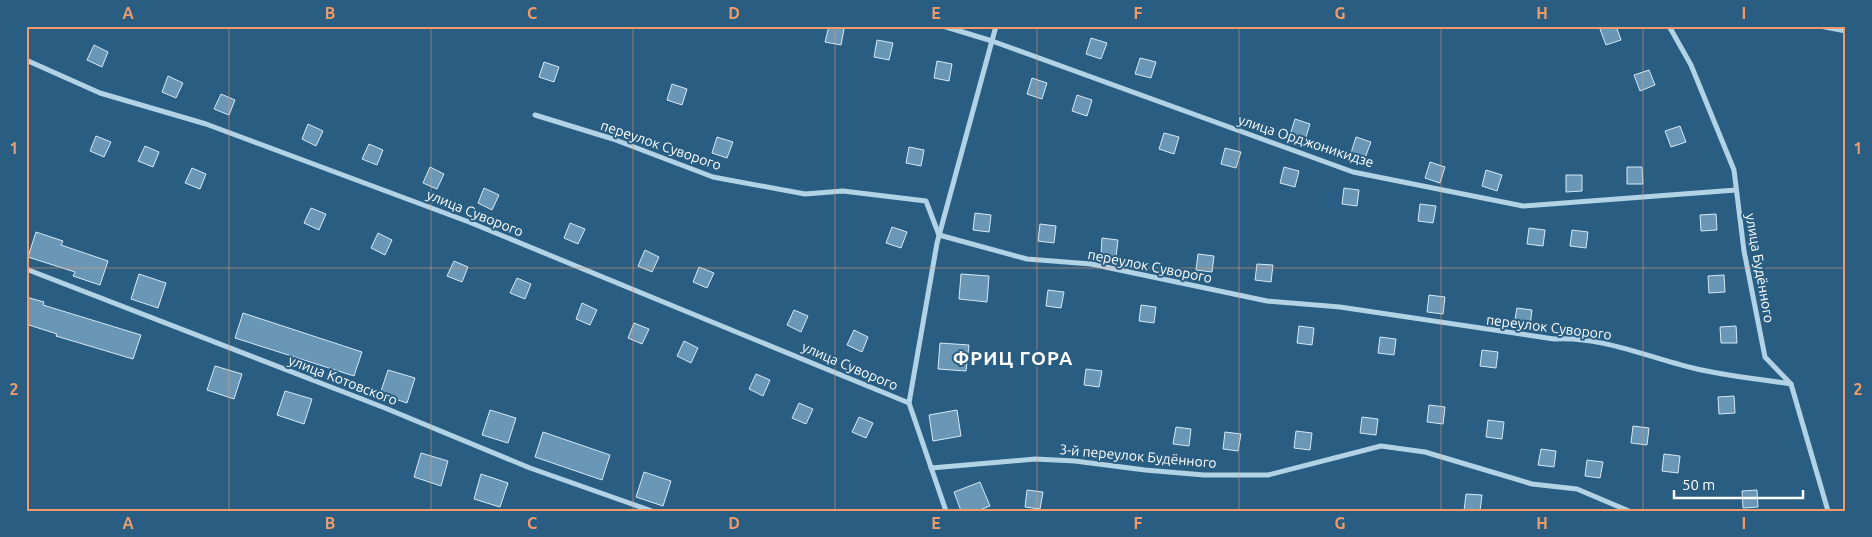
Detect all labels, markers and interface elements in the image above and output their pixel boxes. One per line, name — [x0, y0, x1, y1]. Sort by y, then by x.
text: A — [122, 4, 134, 22]
text: B — [325, 4, 335, 22]
text: C — [527, 4, 537, 22]
text: D — [728, 4, 740, 22]
text: E — [931, 4, 941, 22]
text: F — [1134, 4, 1143, 22]
text: G — [1334, 4, 1346, 22]
text: H — [1536, 4, 1548, 22]
text: I — [1742, 4, 1746, 22]
street label: улица Орджоникидзе — [1236, 111, 1376, 171]
street label: переулок Суворого — [599, 117, 723, 173]
text: 1 — [9, 139, 19, 157]
text: 1 — [1853, 139, 1863, 157]
street label: улица Суворого — [424, 186, 526, 240]
street label: улица Будённого — [1742, 212, 1778, 324]
street label: переулок Суворого — [1086, 246, 1214, 286]
street label: переулок Суворого — [1485, 311, 1613, 343]
street label: улица Суворого — [799, 339, 901, 393]
district label: ФРИЦ ГОРА — [953, 347, 1073, 369]
street label: улица Котовского — [286, 352, 400, 408]
text: 2 — [9, 380, 19, 398]
text: 2 — [1853, 380, 1863, 398]
street label: 3-й переулок Будённого — [1059, 441, 1217, 471]
scale bar — [1674, 467, 1803, 499]
text: 50 m — [1682, 476, 1715, 493]
text: A — [122, 514, 134, 532]
text: B — [325, 514, 335, 532]
text: C — [527, 514, 537, 532]
text: D — [728, 514, 740, 532]
text: E — [931, 514, 941, 532]
text: F — [1134, 514, 1143, 532]
text: G — [1334, 514, 1346, 532]
text: H — [1536, 514, 1548, 532]
text: I — [1742, 514, 1746, 532]

